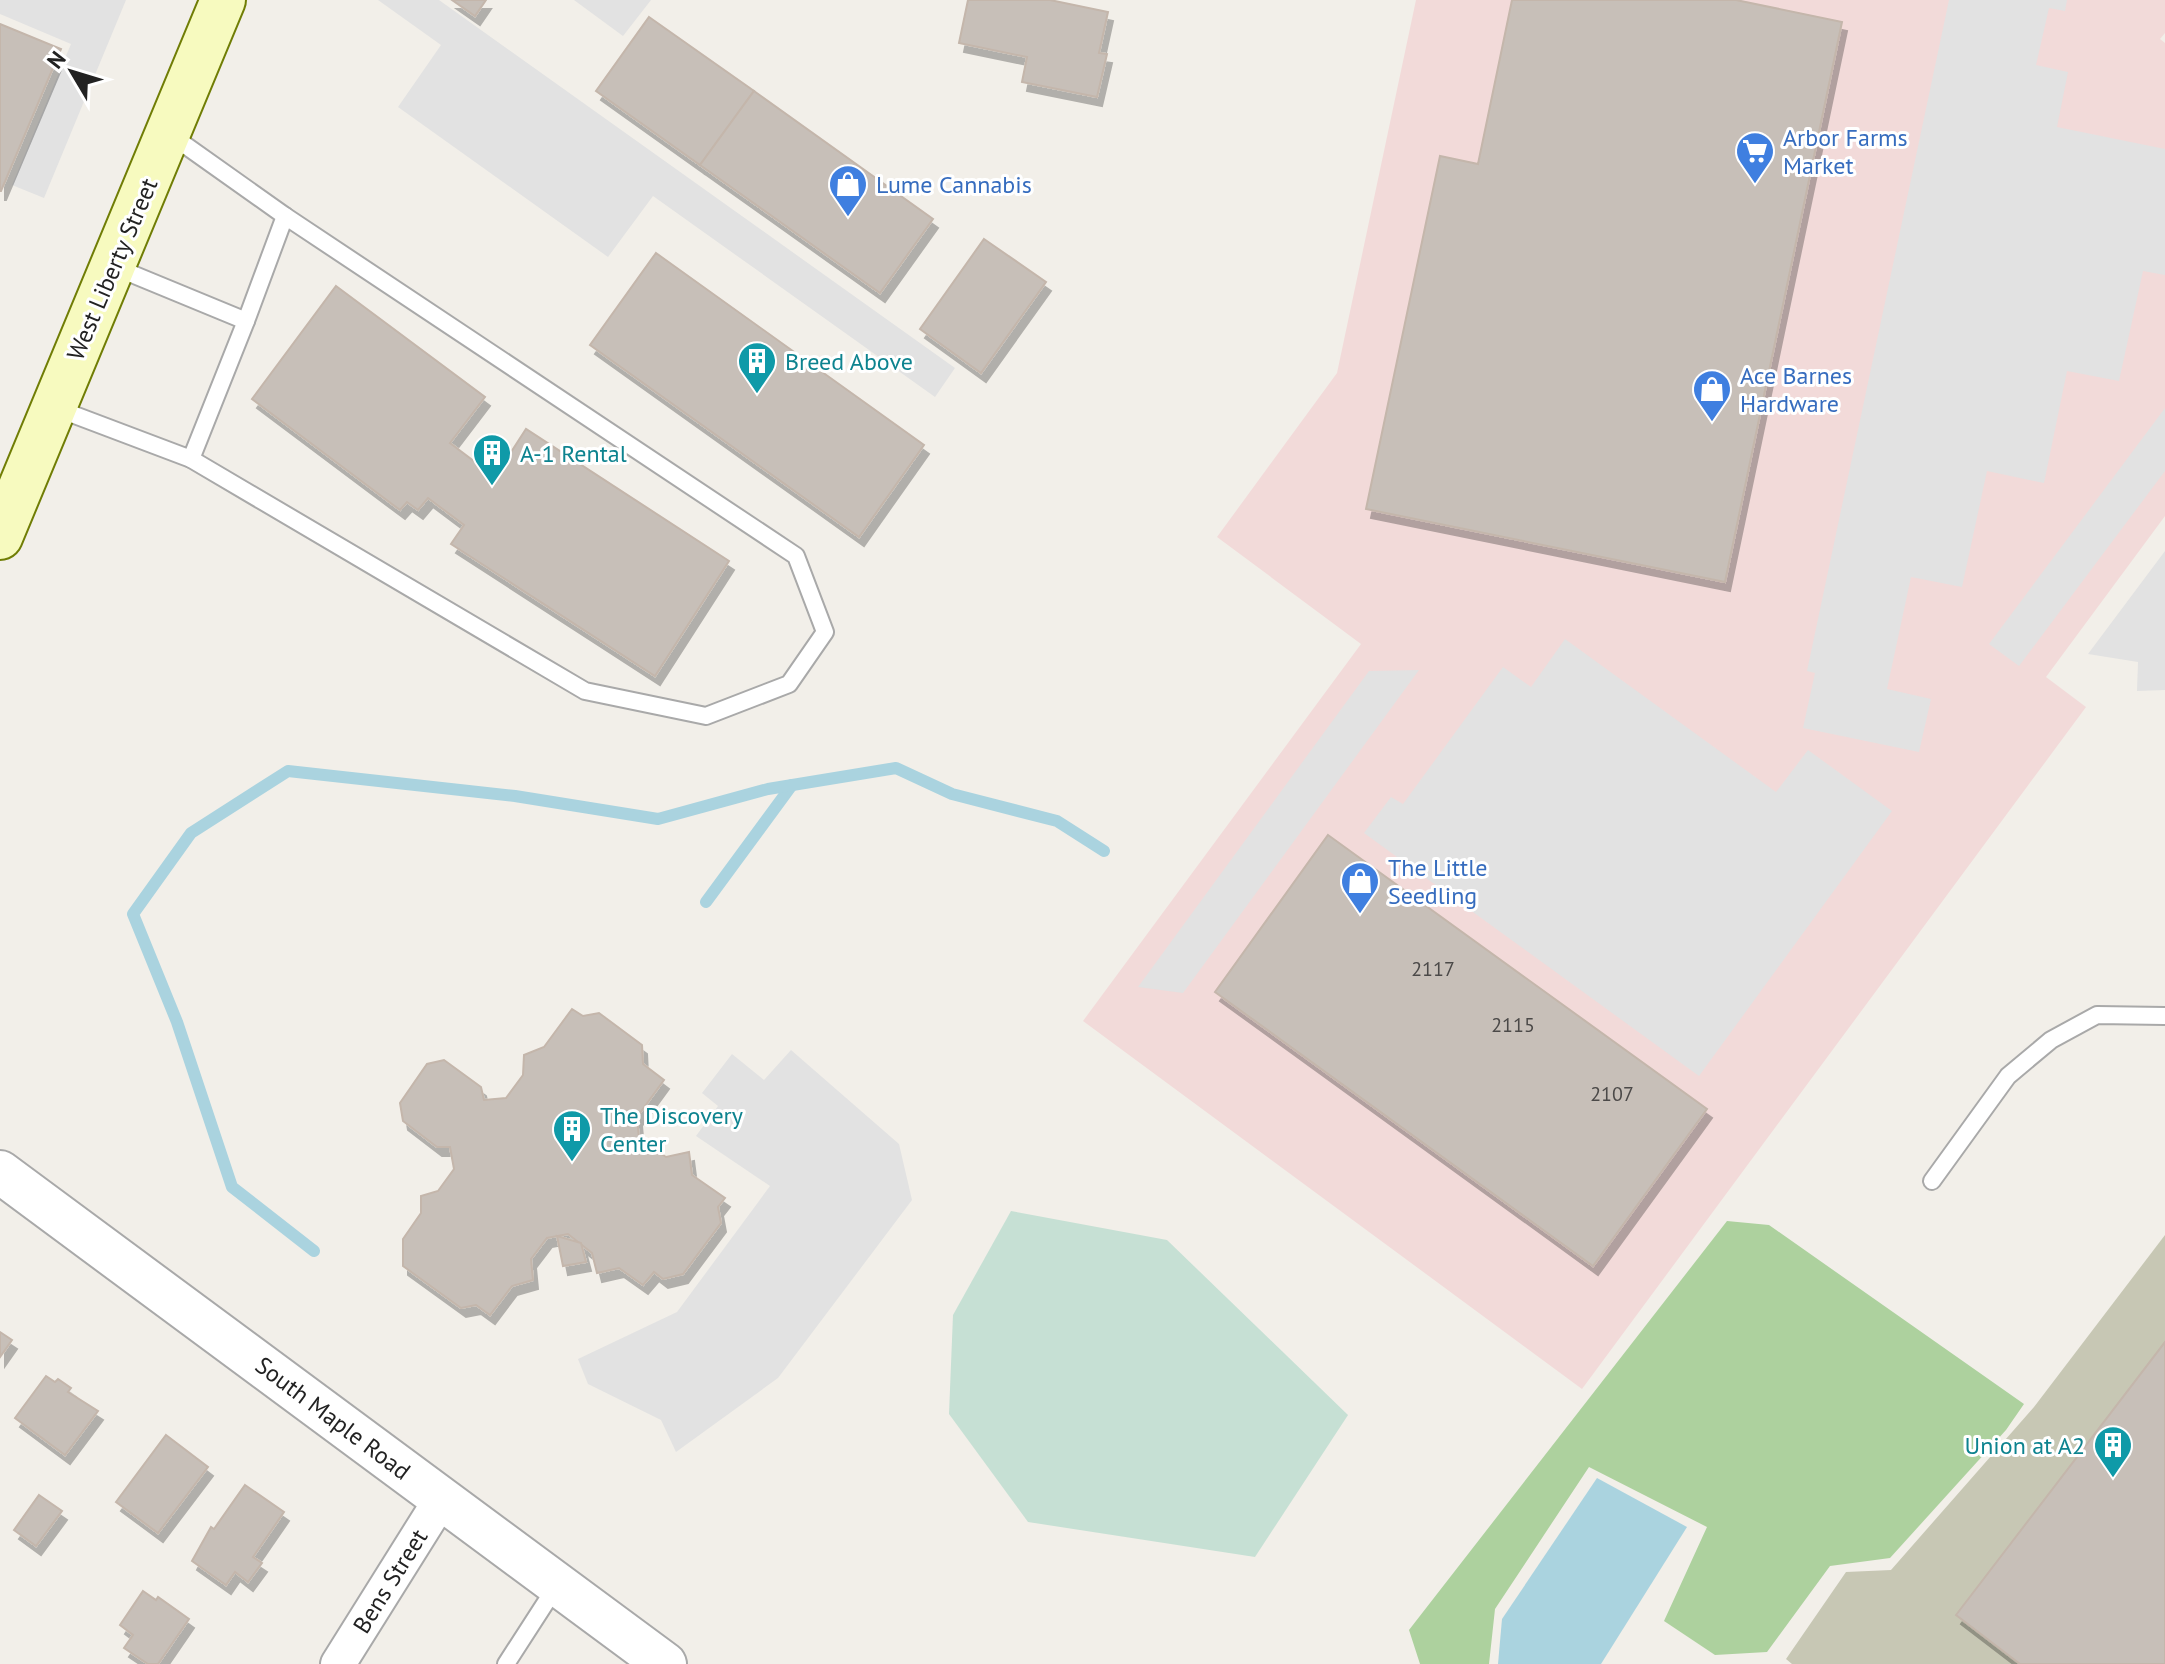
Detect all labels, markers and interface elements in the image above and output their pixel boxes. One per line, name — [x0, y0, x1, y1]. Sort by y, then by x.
north arrow — [32, 32, 112, 112]
text: N — [41, 45, 72, 74]
place label: Arbor Farms Market — [1783, 122, 1908, 181]
supermarket icon: Arbor Farms Market — [1734, 130, 1776, 185]
shop icon: Lume Cannabis — [827, 163, 869, 218]
place label: Lume Cannabis — [876, 169, 1032, 200]
street label: West Liberty Street — [60, 173, 164, 365]
building icon: Breed Above — [736, 340, 778, 395]
place label: Breed Above — [785, 346, 913, 377]
place label: Ace Barnes Hardware — [1740, 360, 1852, 419]
shop icon: Ace Barnes Hardware — [1691, 368, 1733, 423]
building icon: A-1 Rental — [471, 432, 513, 487]
place label: A-1 Rental — [520, 438, 627, 469]
place label: The Little Seedling — [1388, 852, 1487, 911]
shop icon: The Little Seedling — [1339, 860, 1381, 915]
house number: 2117 — [1411, 956, 1455, 982]
house number: 2115 — [1491, 1012, 1535, 1038]
house number: 2107 — [1590, 1081, 1634, 1107]
place label: The Discovery Center — [600, 1100, 743, 1159]
building icon: The Discovery Center — [551, 1108, 593, 1163]
street label: South Maple Road — [249, 1349, 417, 1487]
building icon: Union at A2 — [2092, 1424, 2134, 1479]
place label: Union at A2 — [1965, 1430, 2085, 1461]
street label: Bens Street — [346, 1523, 434, 1639]

